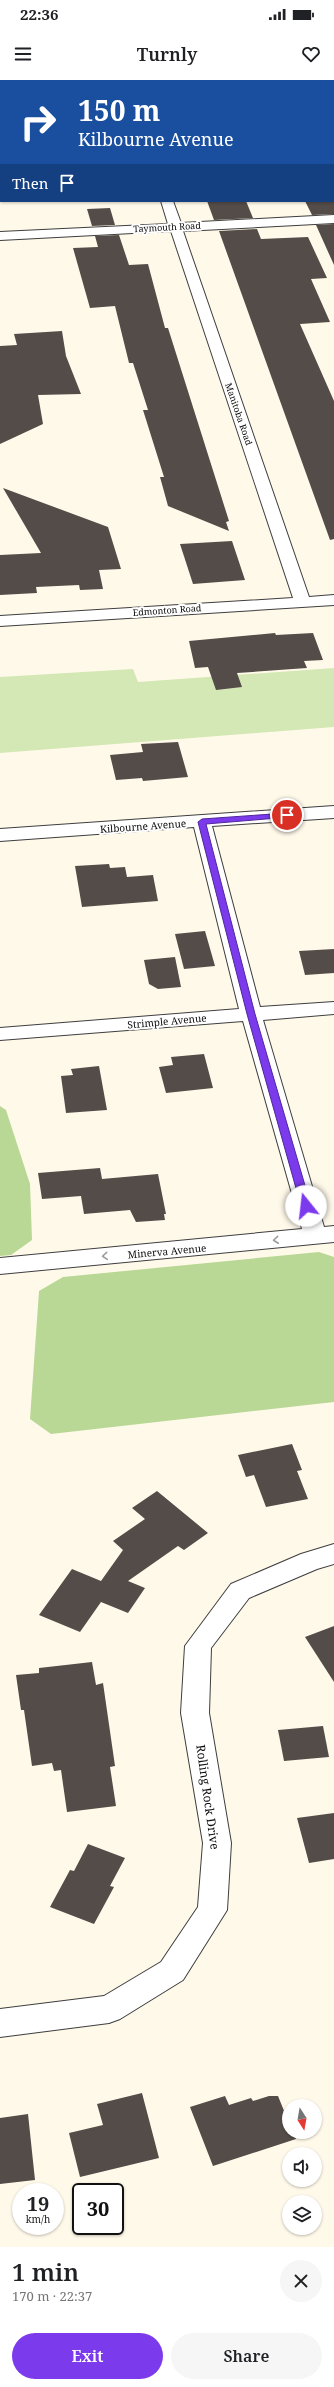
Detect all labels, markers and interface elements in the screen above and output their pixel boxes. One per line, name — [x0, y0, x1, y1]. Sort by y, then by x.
text: 22:36 — [20, 4, 58, 24]
text: Turnly — [137, 42, 197, 66]
icon: menu — [12, 43, 34, 65]
icon: heart — [300, 43, 322, 65]
text: 150 m — [78, 91, 160, 129]
icon: right — [12, 96, 64, 148]
text: Kilbourne Avenue — [78, 127, 234, 151]
icon: arrive — [56, 172, 78, 194]
text: Then — [12, 173, 48, 193]
street label: Taymouth Road — [133, 219, 202, 235]
street label: Manitoba Road — [222, 381, 256, 447]
street label: Edmonton Road — [132, 601, 202, 619]
pin — [270, 798, 304, 832]
icon: arrive — [276, 804, 298, 826]
street label: Kilbourne Avenue — [99, 816, 187, 836]
street label: Strimple Avenue — [127, 1011, 207, 1031]
position arrow — [285, 1185, 327, 1227]
one-way arrow — [273, 1236, 279, 1245]
street label: Minerva Avenue — [127, 1241, 207, 1261]
one-way arrow — [101, 1252, 108, 1261]
street label: Rolling Rock Drive — [192, 1743, 224, 1851]
north arrow — [282, 2099, 322, 2139]
map controls — [282, 2099, 322, 2235]
button: sound — [282, 2147, 322, 2187]
speed limit sign: 30 — [72, 2183, 124, 2235]
text: 19 — [27, 2190, 49, 2217]
button: layers — [282, 2195, 322, 2235]
text: km/h — [26, 2212, 50, 2226]
text: 1 min — [12, 2255, 79, 2288]
button: close — [280, 2260, 322, 2302]
text: 170 m · 22:37 — [12, 2287, 92, 2305]
button: Exit — [12, 2333, 163, 2379]
button: Share — [171, 2333, 322, 2379]

